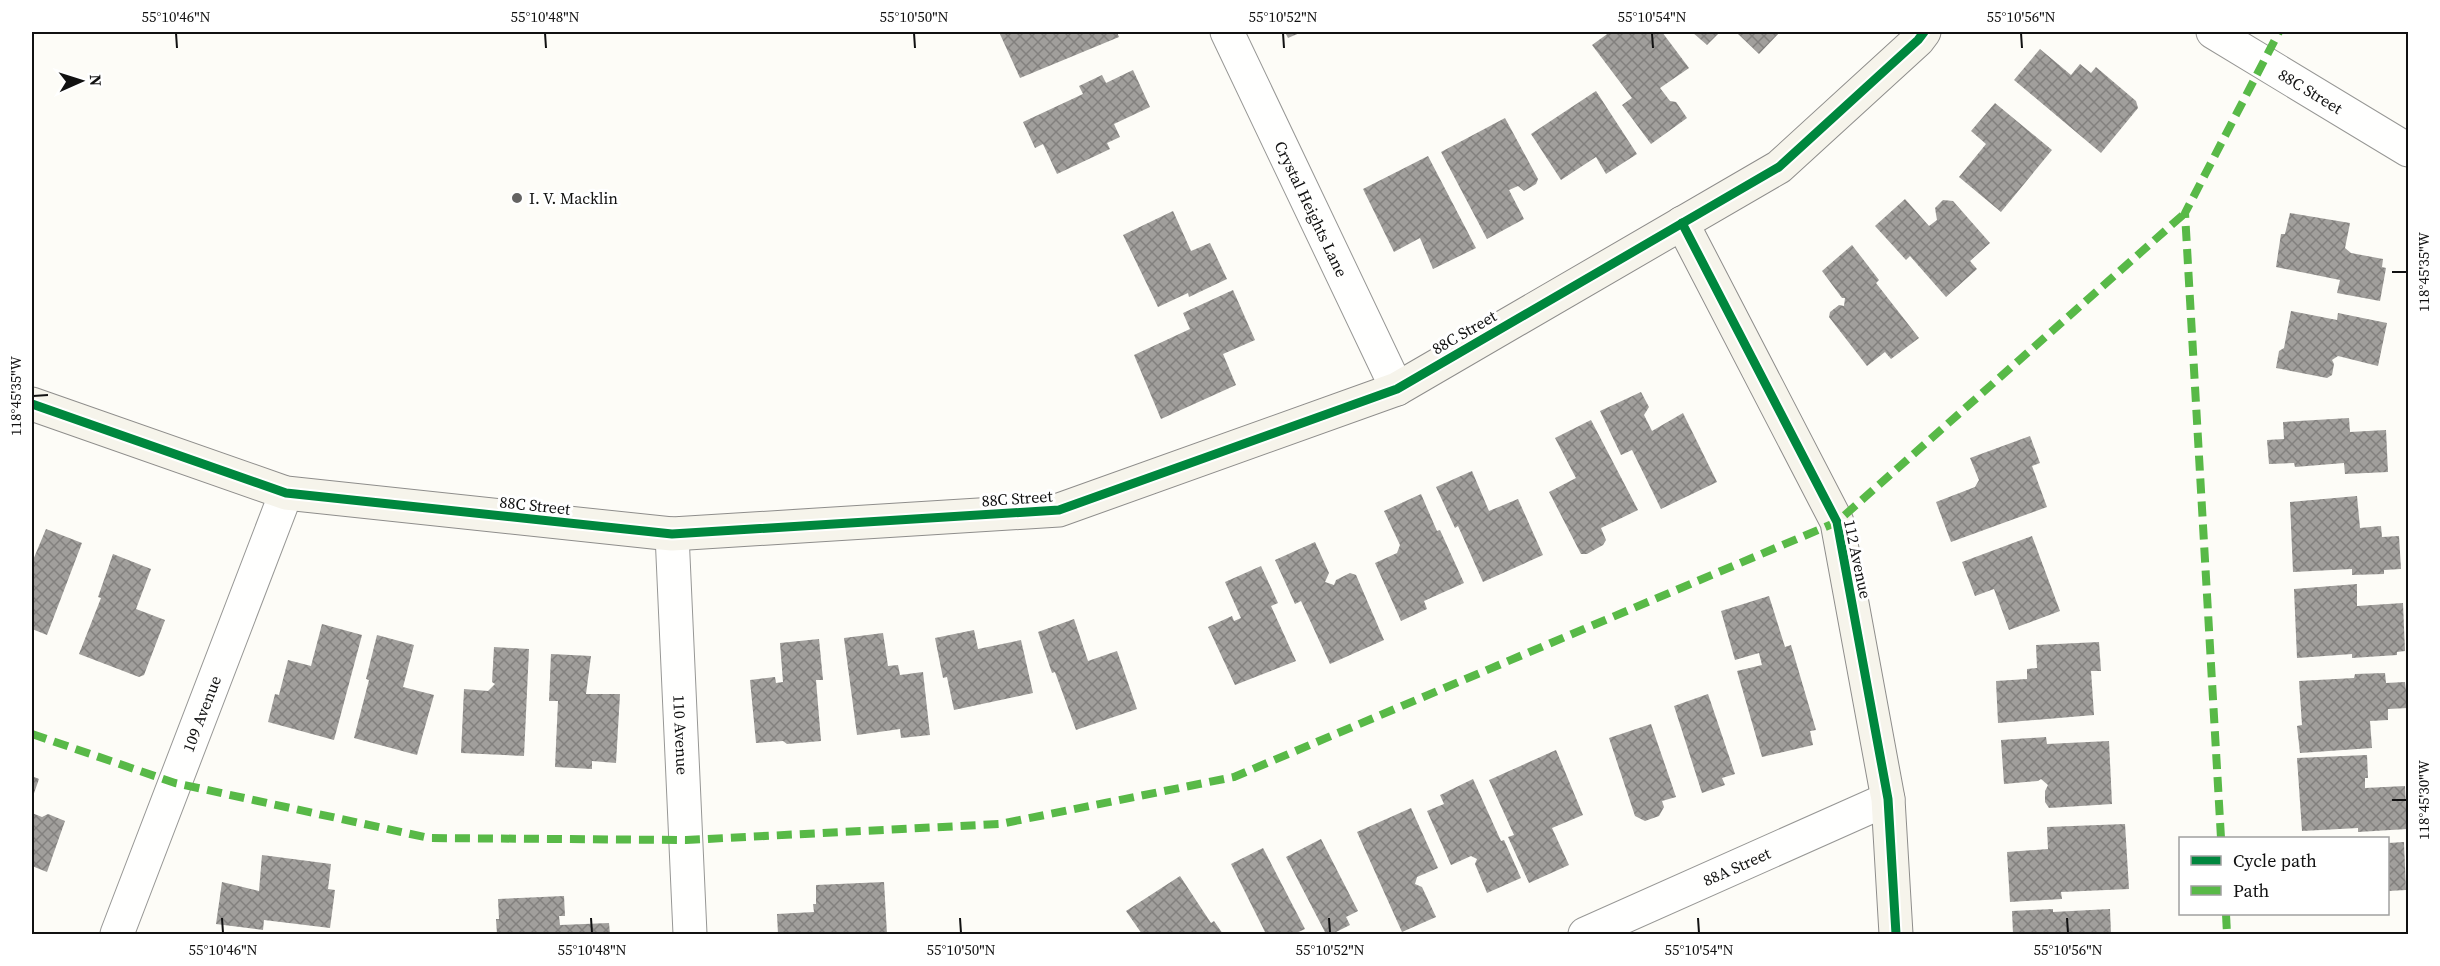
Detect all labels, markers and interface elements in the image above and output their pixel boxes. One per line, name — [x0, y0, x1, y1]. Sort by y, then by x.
text: 55°10'46"N — [141, 6, 211, 27]
text: 55°10'48"N — [510, 6, 580, 27]
text: 55°10'50"N — [879, 6, 949, 27]
text: 55°10'52"N — [1248, 6, 1318, 27]
text: 55°10'54"N — [1617, 6, 1687, 27]
text: 55°10'56"N — [1986, 6, 2056, 27]
north arrow — [51, 51, 111, 111]
street label: 88C Street — [2274, 63, 2347, 119]
text: N — [85, 74, 107, 87]
street label: Crystal Heights Lane — [1269, 137, 1353, 281]
place label: I. V. Macklin — [529, 187, 618, 209]
marker: I. V. Macklin — [510, 191, 524, 205]
text: 118°45'35"W — [2413, 231, 2434, 312]
street label: 88C Street — [1428, 304, 1501, 359]
text: 118°45'35"W — [5, 355, 26, 436]
street label: 88C Street — [981, 484, 1054, 511]
street label: 88C Street — [498, 490, 572, 520]
street label: 112 Avenue — [1839, 517, 1877, 601]
street label: 109 Avenue — [177, 672, 226, 755]
street label: 110 Avenue — [668, 694, 694, 775]
text: 118°45'30"W — [2413, 759, 2434, 840]
legend — [2179, 837, 2389, 915]
street label: 88A Street — [1699, 841, 1775, 891]
text: Cycle path — [2233, 848, 2317, 873]
text: Path — [2233, 878, 2270, 903]
text: 55°10'46"N — [188, 939, 258, 960]
text: 55°10'48"N — [557, 939, 627, 960]
text: 55°10'50"N — [926, 939, 996, 960]
text: 55°10'52"N — [1295, 939, 1365, 960]
text: 55°10'54"N — [1664, 939, 1734, 960]
text: 55°10'56"N — [2033, 939, 2103, 960]

